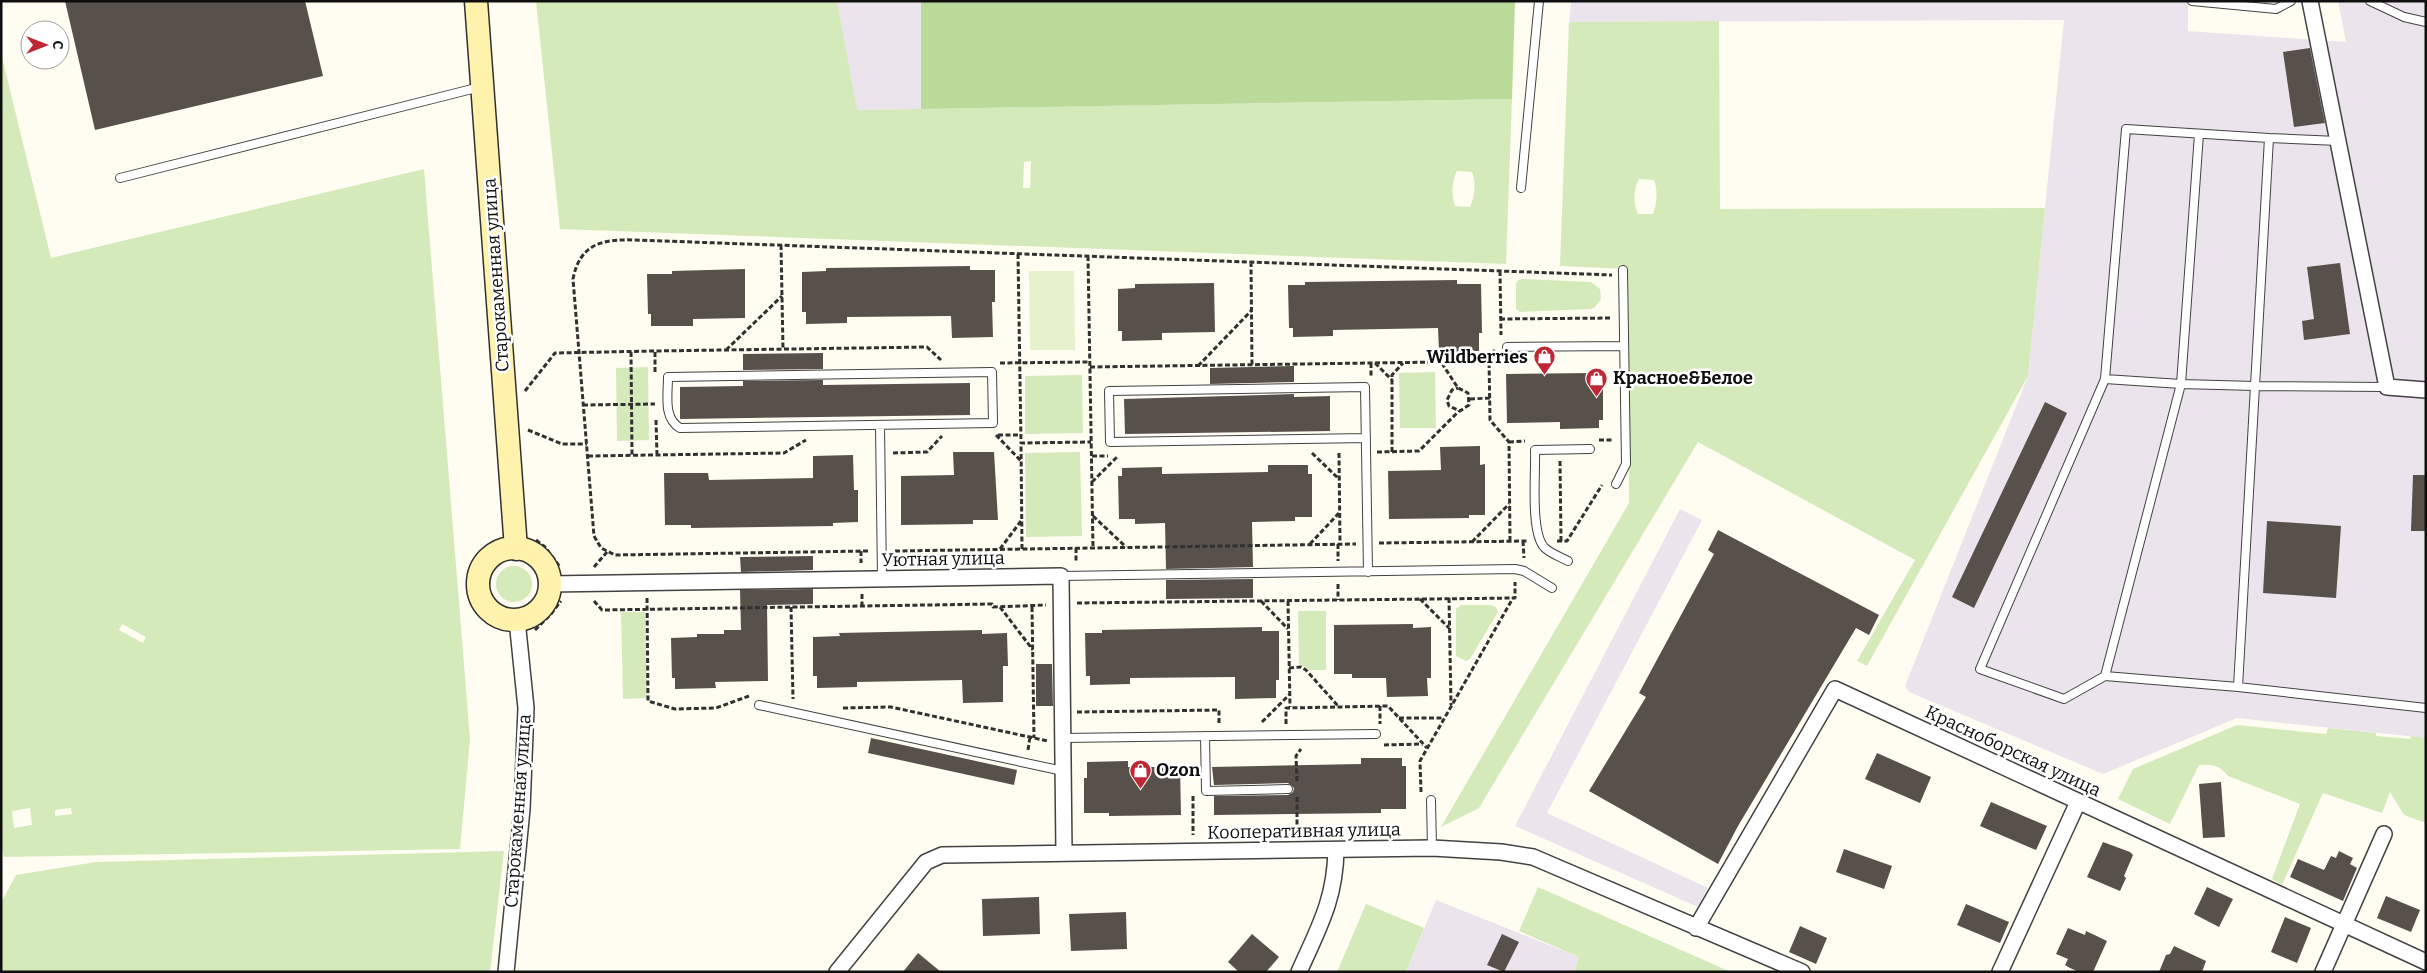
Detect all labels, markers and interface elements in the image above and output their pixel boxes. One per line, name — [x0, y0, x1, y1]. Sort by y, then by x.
north arrow — [20, 20, 70, 70]
text: С — [49, 41, 66, 50]
street label: Старокаменная улица — [478, 177, 514, 373]
shop icon: Wildberries — [1532, 345, 1556, 376]
place label: Wildberries — [1426, 346, 1528, 368]
shop icon: Красное&Белое — [1585, 366, 1609, 397]
place label: Красное&Белое — [1613, 367, 1753, 389]
street label: Уютная улица — [881, 547, 1005, 571]
street label: Красноборская улица — [1922, 701, 2105, 801]
street label: Старокаменная улица — [500, 713, 536, 909]
shop icon: Ozon — [1128, 758, 1152, 789]
place label: Ozon — [1156, 759, 1201, 781]
street label: Кооперативная улица — [1207, 818, 1401, 844]

